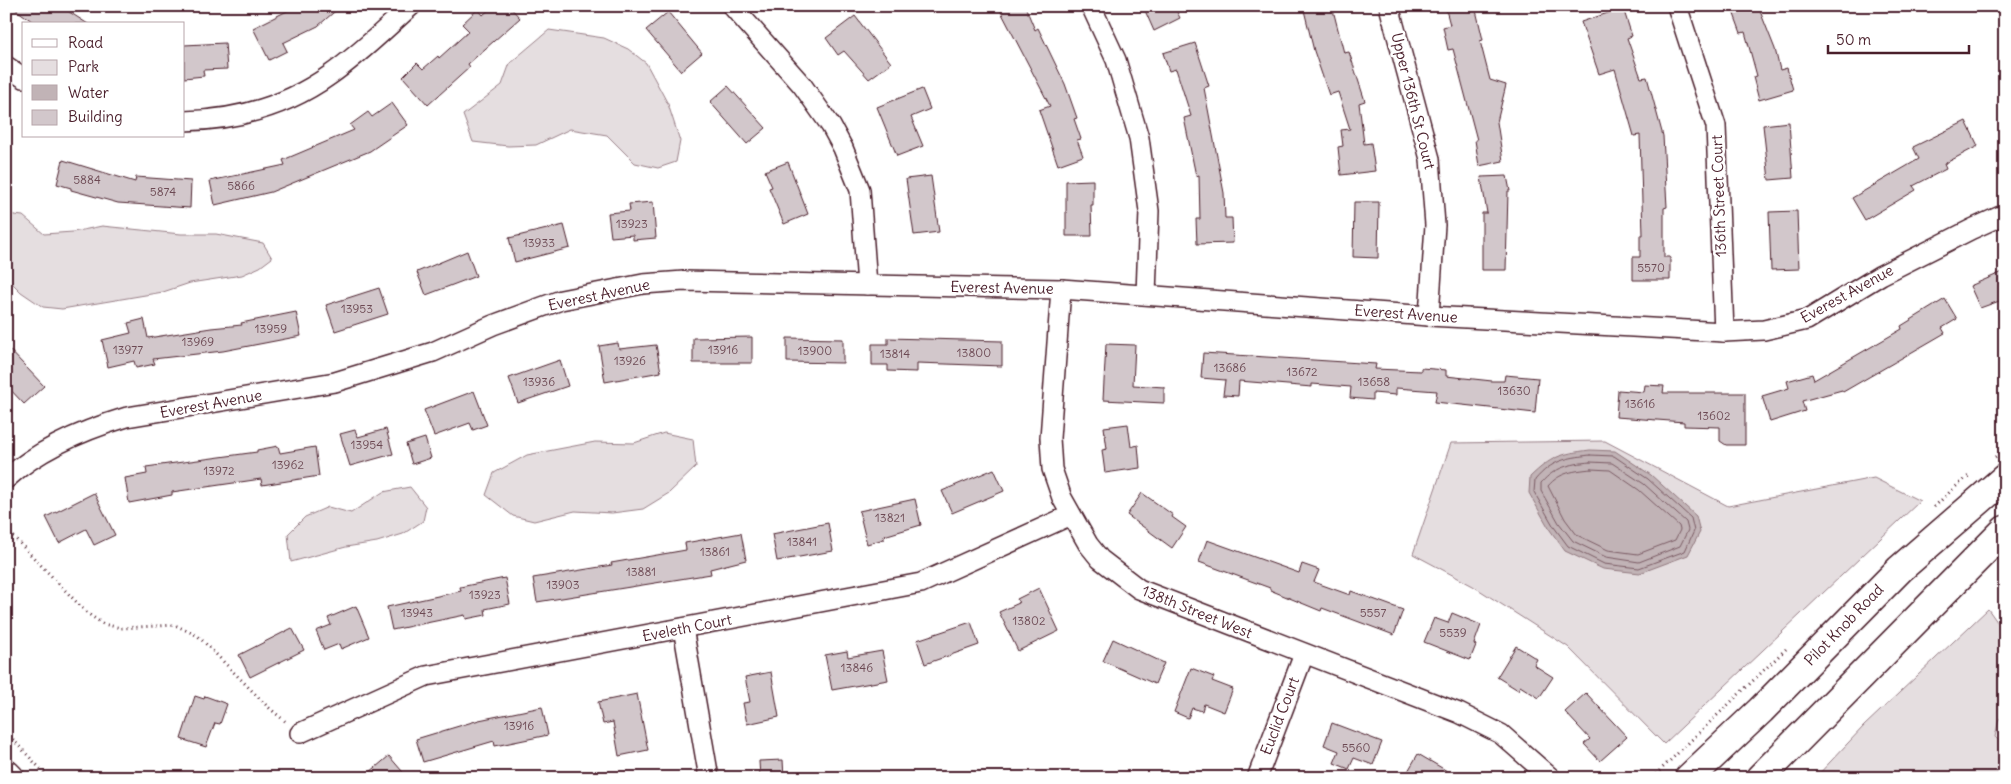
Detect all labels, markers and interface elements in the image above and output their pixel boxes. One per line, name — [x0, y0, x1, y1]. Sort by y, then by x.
legend — [22, 22, 185, 138]
scale bar — [1828, 22, 1970, 54]
text: 50 m — [1836, 30, 1871, 49]
street label: Upper 136th St Court — [1387, 31, 1440, 171]
text: Road — [68, 33, 103, 52]
text: Park — [68, 57, 99, 76]
text: Water — [68, 83, 109, 102]
text: Building — [68, 107, 123, 126]
street label: 136th Street Court — [1707, 135, 1730, 257]
house number: 5884 — [73, 172, 101, 187]
house number: 5866 — [227, 178, 255, 193]
house number: 5874 — [150, 184, 176, 199]
house number: 13923 — [616, 216, 648, 231]
house number: 13933 — [523, 235, 555, 250]
house number: 5570 — [1637, 260, 1665, 275]
street label: Everest Avenue — [1797, 260, 1897, 327]
street label: Everest Avenue — [546, 274, 651, 315]
street label: Everest Avenue — [950, 277, 1054, 298]
street label: Everest Avenue — [1354, 300, 1458, 327]
house number: 13953 — [341, 301, 373, 316]
house number: 13959 — [255, 321, 287, 336]
house number: 13969 — [182, 334, 214, 349]
house number: 13977 — [113, 342, 143, 357]
house number: 13916 — [708, 342, 738, 357]
house number: 13900 — [798, 343, 832, 358]
house number: 13800 — [957, 345, 991, 360]
house number: 13814 — [880, 346, 910, 361]
house number: 13926 — [614, 353, 646, 368]
house number: 13686 — [1214, 360, 1246, 375]
house number: 13672 — [1287, 364, 1318, 379]
house number: 13936 — [523, 374, 555, 389]
house number: 13658 — [1358, 374, 1390, 389]
house number: 13630 — [1497, 383, 1531, 398]
street label: Everest Avenue — [158, 385, 264, 422]
house number: 13616 — [1625, 396, 1655, 411]
house number: 13602 — [1698, 408, 1731, 423]
house number: 13954 — [351, 437, 383, 452]
house number: 13962 — [272, 457, 304, 472]
house number: 13972 — [204, 463, 235, 478]
house number: 13821 — [875, 510, 905, 525]
house number: 13841 — [787, 534, 817, 549]
house number: 13861 — [700, 544, 730, 559]
house number: 13881 — [626, 564, 656, 579]
house number: 13903 — [546, 577, 580, 592]
street label: Pilot Knob Road — [1800, 580, 1887, 669]
street label: 138th Street West — [1139, 581, 1255, 642]
house number: 13923 — [469, 587, 501, 602]
house number: 13943 — [401, 605, 433, 620]
house number: 5557 — [1360, 605, 1386, 620]
street label: Eveleth Court — [641, 610, 733, 645]
house number: 13802 — [1013, 613, 1046, 628]
house number: 5539 — [1439, 625, 1467, 640]
house number: 13846 — [841, 660, 873, 675]
street label: Euclid Court — [1256, 674, 1303, 758]
house number: 13916 — [504, 718, 534, 733]
house number: 5560 — [1342, 740, 1370, 755]

